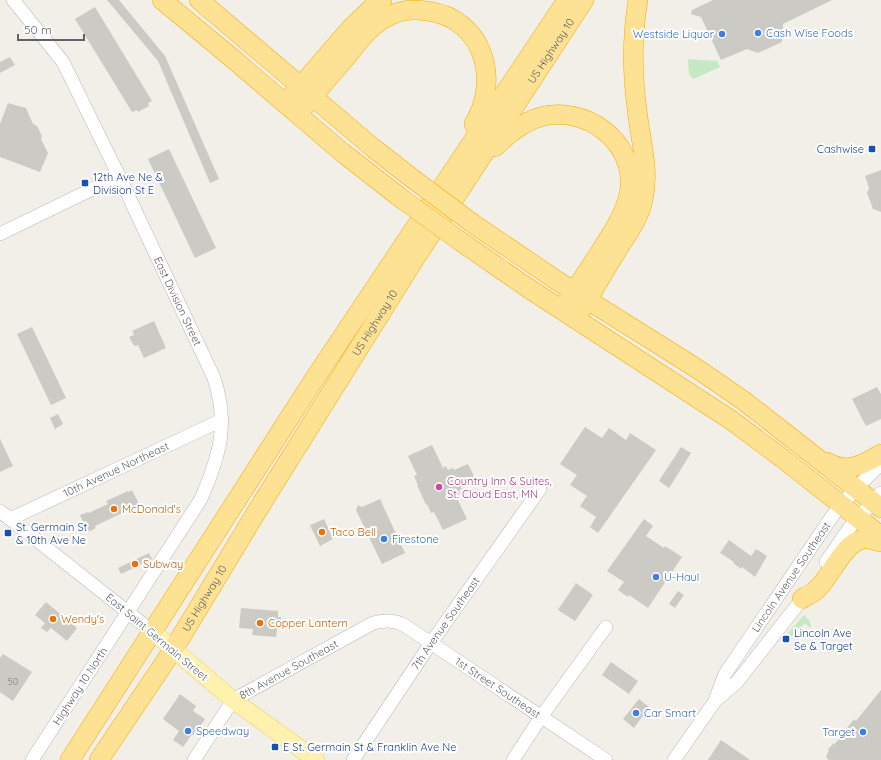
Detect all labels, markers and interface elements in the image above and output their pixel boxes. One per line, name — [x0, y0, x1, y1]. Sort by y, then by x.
street label: US Highway 10 — [524, 15, 577, 86]
scale bar — [18, 16, 84, 42]
text: 50 m — [24, 22, 52, 37]
place label: Cash Wise Foods — [766, 26, 853, 40]
place label: Westside Liquor — [633, 27, 715, 41]
marker: Cash Wise Foods — [753, 28, 763, 38]
marker: Westside Liquor — [717, 29, 727, 39]
place label: Cashwise — [817, 142, 864, 156]
marker: Cashwise — [867, 144, 877, 154]
place label: 12th Ave Ne & Division St E — [93, 170, 163, 197]
marker: 12th Ave Ne & Division St E — [80, 178, 90, 188]
street label: East Division Street — [151, 254, 205, 348]
street label: US Highway 10 — [349, 287, 401, 358]
street label: 10th Avenue Northeast — [61, 439, 171, 500]
place label: Country Inn & Suites, St. Cloud East, MN — [447, 474, 552, 501]
marker: Country Inn & Suites, St. Cloud East, MN — [434, 482, 444, 492]
place label: McDonald's — [122, 502, 181, 516]
marker: McDonald's — [109, 504, 119, 514]
street label: Lincoln Avenue Southeast — [749, 519, 834, 635]
place label: St. Germain St & 10th Ave Ne — [16, 520, 88, 547]
place label: Taco Bell — [330, 525, 376, 539]
marker: Taco Bell — [317, 527, 327, 537]
marker: St. Germain St & 10th Ave Ne — [3, 528, 13, 538]
place label: Firestone — [392, 532, 439, 546]
marker: Firestone — [379, 534, 389, 544]
place label: Subway — [143, 557, 183, 571]
marker: Subway — [130, 559, 140, 569]
street label: US Highway 10 — [179, 563, 230, 634]
place label: U-Haul — [664, 570, 699, 584]
marker: U-Haul — [651, 572, 661, 582]
street label: 7th Avenue Southeast — [408, 574, 483, 672]
street label: East Saint Germain Street — [103, 590, 211, 684]
place label: Wendy's — [61, 612, 104, 626]
marker: Wendy's — [48, 614, 58, 624]
place label: Copper Lantern — [268, 616, 348, 630]
marker: Copper Lantern — [255, 618, 265, 628]
place label: Lincoln Ave Se & Target — [794, 626, 853, 653]
marker: Lincoln Ave Se & Target — [781, 634, 791, 644]
street label: 8th Avenue Southeast — [237, 637, 341, 702]
street label: Highway 10 North — [50, 644, 110, 728]
street label: 1st Street Southeast — [452, 654, 544, 721]
house number: 50 — [8, 676, 18, 687]
place label: Car Smart — [644, 706, 696, 720]
marker: Car Smart — [631, 708, 641, 718]
place label: Speedway — [196, 724, 249, 738]
place label: Target — [822, 725, 855, 739]
marker: Speedway — [183, 726, 193, 736]
marker: Target — [858, 727, 868, 737]
place label: E St. Germain St & Franklin Ave Ne — [283, 740, 456, 754]
marker: E St. Germain St & Franklin Ave Ne — [270, 742, 280, 752]

